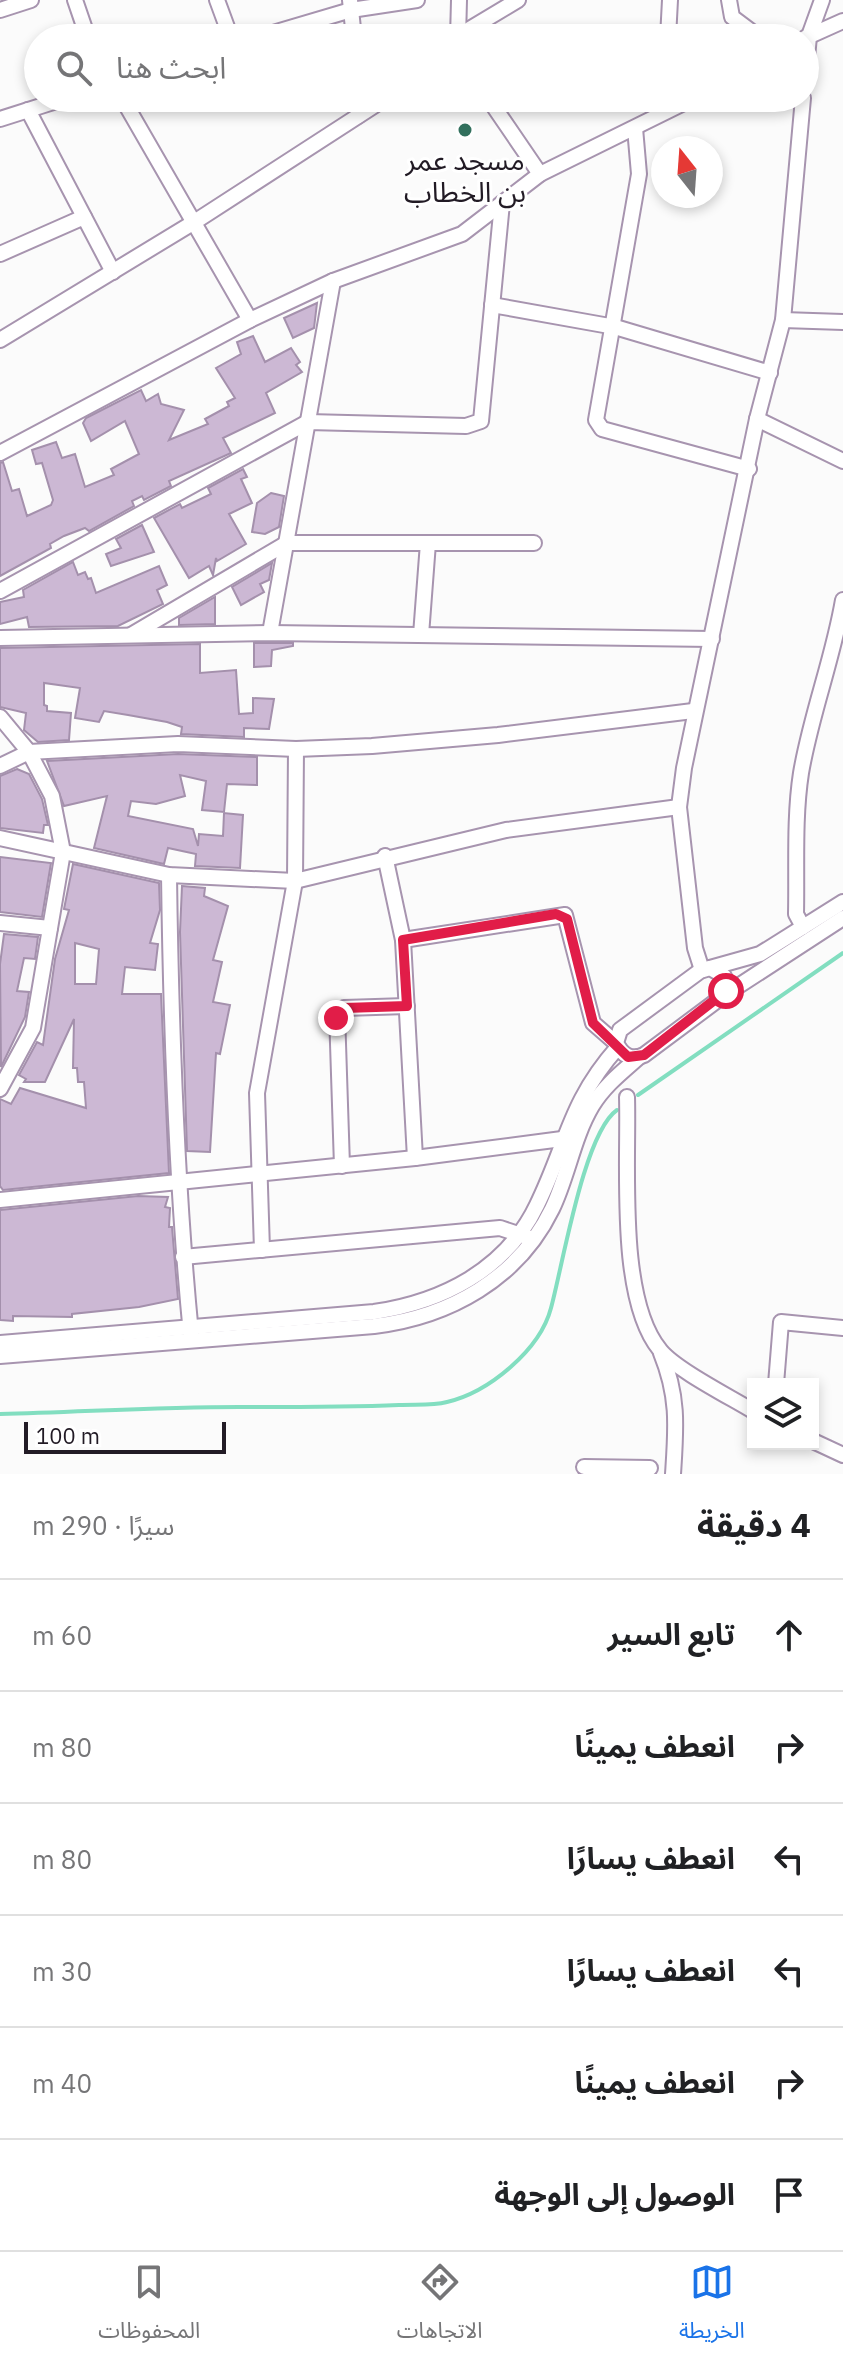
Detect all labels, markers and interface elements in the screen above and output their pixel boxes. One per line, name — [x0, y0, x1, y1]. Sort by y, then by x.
search box — [24, 24, 819, 112]
icon: search — [52, 46, 96, 90]
text: ابحث هنا — [116, 47, 226, 86]
marker: مسجد عمر بن الخطاب — [456, 121, 474, 139]
north arrow — [651, 136, 723, 208]
place label: مسجد عمر بن الخطاب — [404, 141, 526, 210]
route start — [708, 973, 744, 1009]
route end — [318, 1000, 354, 1036]
map controls — [747, 1378, 819, 1450]
button: layers — [747, 1378, 819, 1450]
scale bar — [24, 1418, 226, 1454]
text: 100 m — [36, 1421, 100, 1450]
text: 4 دقيقة — [697, 1502, 811, 1546]
text: سيرًا · 290 m — [32, 1508, 174, 1542]
icon: ahead — [767, 1613, 811, 1657]
text: تابع السير — [608, 1614, 735, 1653]
text: 60 m — [32, 1618, 92, 1652]
icon: right — [767, 1725, 811, 1769]
text: انعطف يمينًا — [575, 1726, 735, 1765]
text: 80 m — [32, 1730, 92, 1764]
icon: left — [767, 1837, 811, 1881]
text: انعطف يسارًا — [567, 1838, 735, 1877]
text: 80 m — [32, 1842, 92, 1876]
icon: left — [767, 1949, 811, 1993]
text: انعطف يسارًا — [567, 1950, 735, 1989]
text: 30 m — [32, 1954, 92, 1988]
icon: right — [767, 2061, 811, 2105]
text: انعطف يمينًا — [575, 2062, 735, 2101]
text: 40 m — [32, 2066, 92, 2100]
icon: arrive — [767, 2173, 811, 2217]
text: الوصول إلى الوجهة — [494, 2174, 735, 2213]
tab: المحفوظات — [98, 2260, 200, 2354]
tab: الاتجاهات — [397, 2260, 483, 2354]
tab: الخريطة — [679, 2260, 745, 2354]

